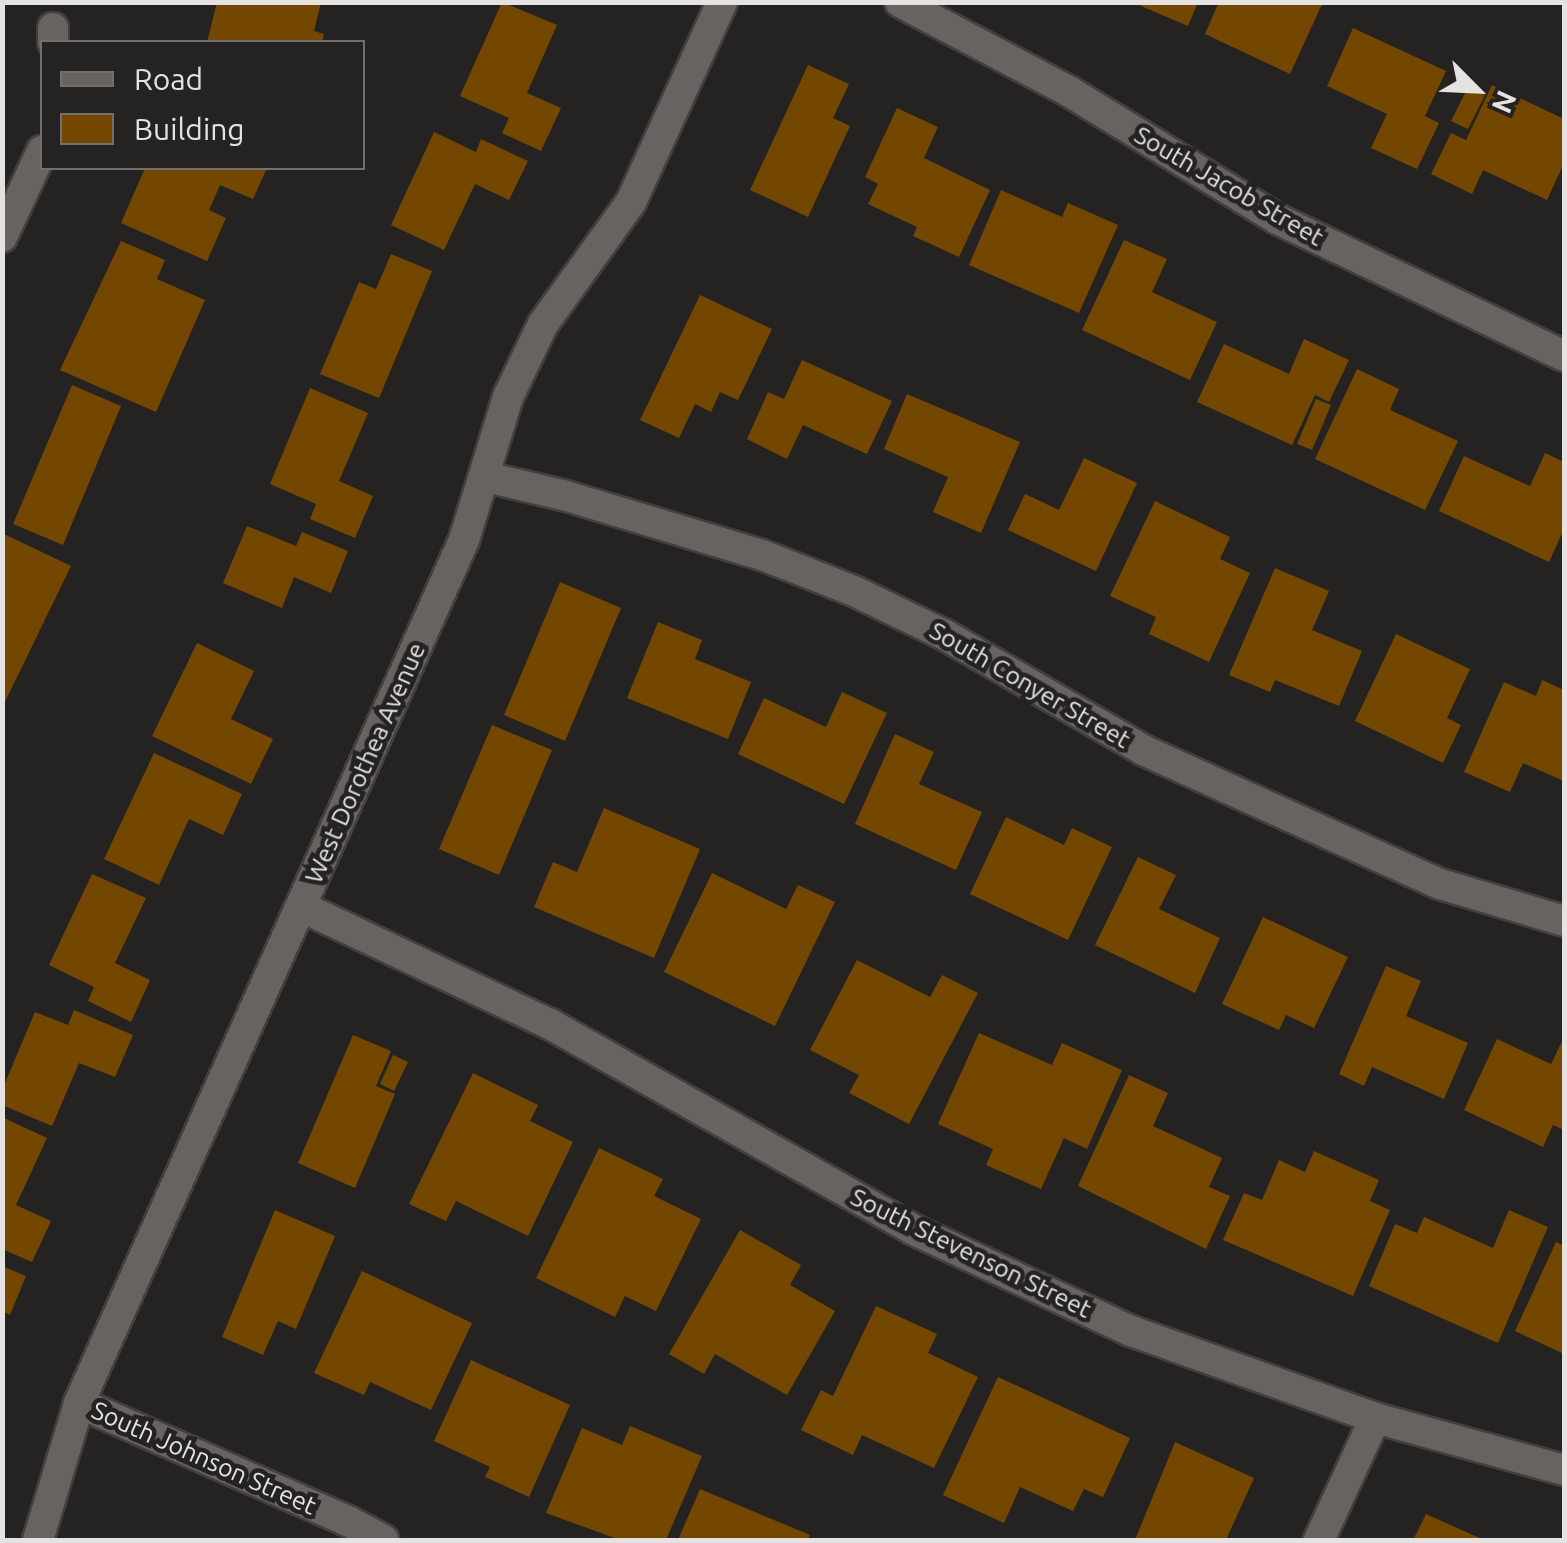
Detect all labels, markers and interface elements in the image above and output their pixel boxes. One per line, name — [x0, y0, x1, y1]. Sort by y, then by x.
legend — [40, 40, 365, 170]
north arrow — [1427, 40, 1527, 140]
text: Road — [134, 62, 203, 96]
text: N — [1486, 87, 1523, 118]
text: Building — [134, 112, 245, 146]
street label: South Jacob Street — [1129, 120, 1329, 252]
street label: South Conyer Street — [924, 615, 1136, 755]
street label: West Dorothea Avenue — [298, 638, 432, 888]
street label: South Stevenson Street — [846, 1182, 1096, 1324]
street label: South Johnson Street — [87, 1395, 321, 1521]

